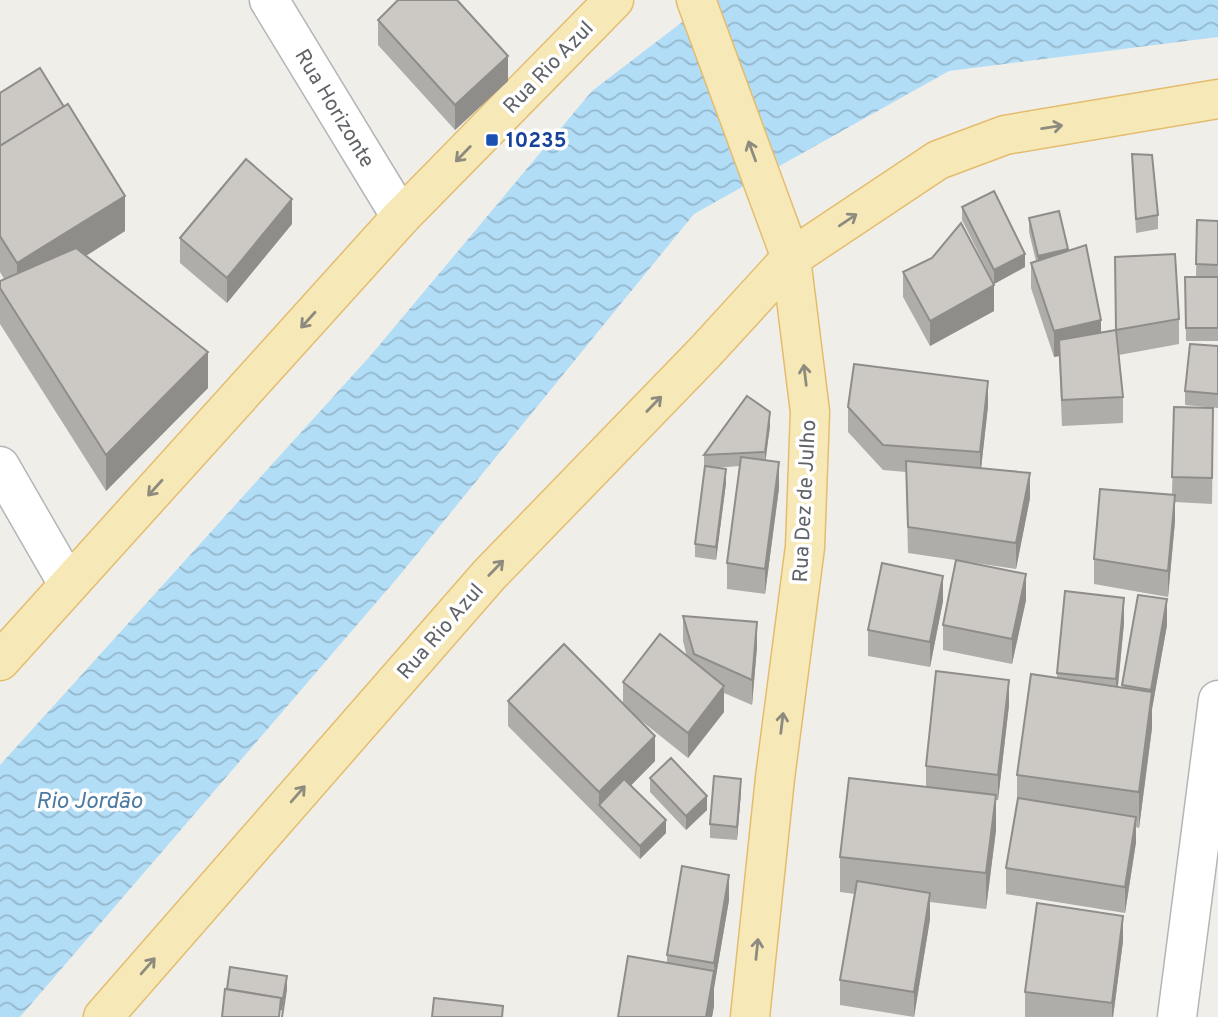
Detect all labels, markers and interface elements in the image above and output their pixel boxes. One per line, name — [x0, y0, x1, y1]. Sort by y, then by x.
street label: Rua Rio Azul — [498, 16, 600, 120]
street label: Rua Horizonte — [288, 44, 380, 173]
one-way arrow — [1040, 120, 1063, 133]
place label: 10235 — [506, 128, 566, 155]
marker: 10235 — [484, 132, 500, 148]
one-way arrow — [745, 140, 757, 162]
one-way arrow — [455, 145, 472, 162]
one-way arrow — [838, 213, 857, 227]
one-way arrow — [300, 311, 316, 329]
one-way arrow — [799, 364, 812, 387]
one-way arrow — [646, 396, 663, 413]
street label: Rua Dez de Julho — [788, 419, 823, 583]
one-way arrow — [147, 479, 163, 497]
one-way arrow — [487, 560, 504, 577]
street label: Rua Rio Azul — [392, 578, 490, 686]
one-way arrow — [776, 712, 789, 735]
one-way arrow — [290, 785, 306, 803]
water label: Rio Jordão — [36, 788, 143, 817]
one-way arrow — [751, 938, 764, 961]
one-way arrow — [140, 957, 156, 975]

